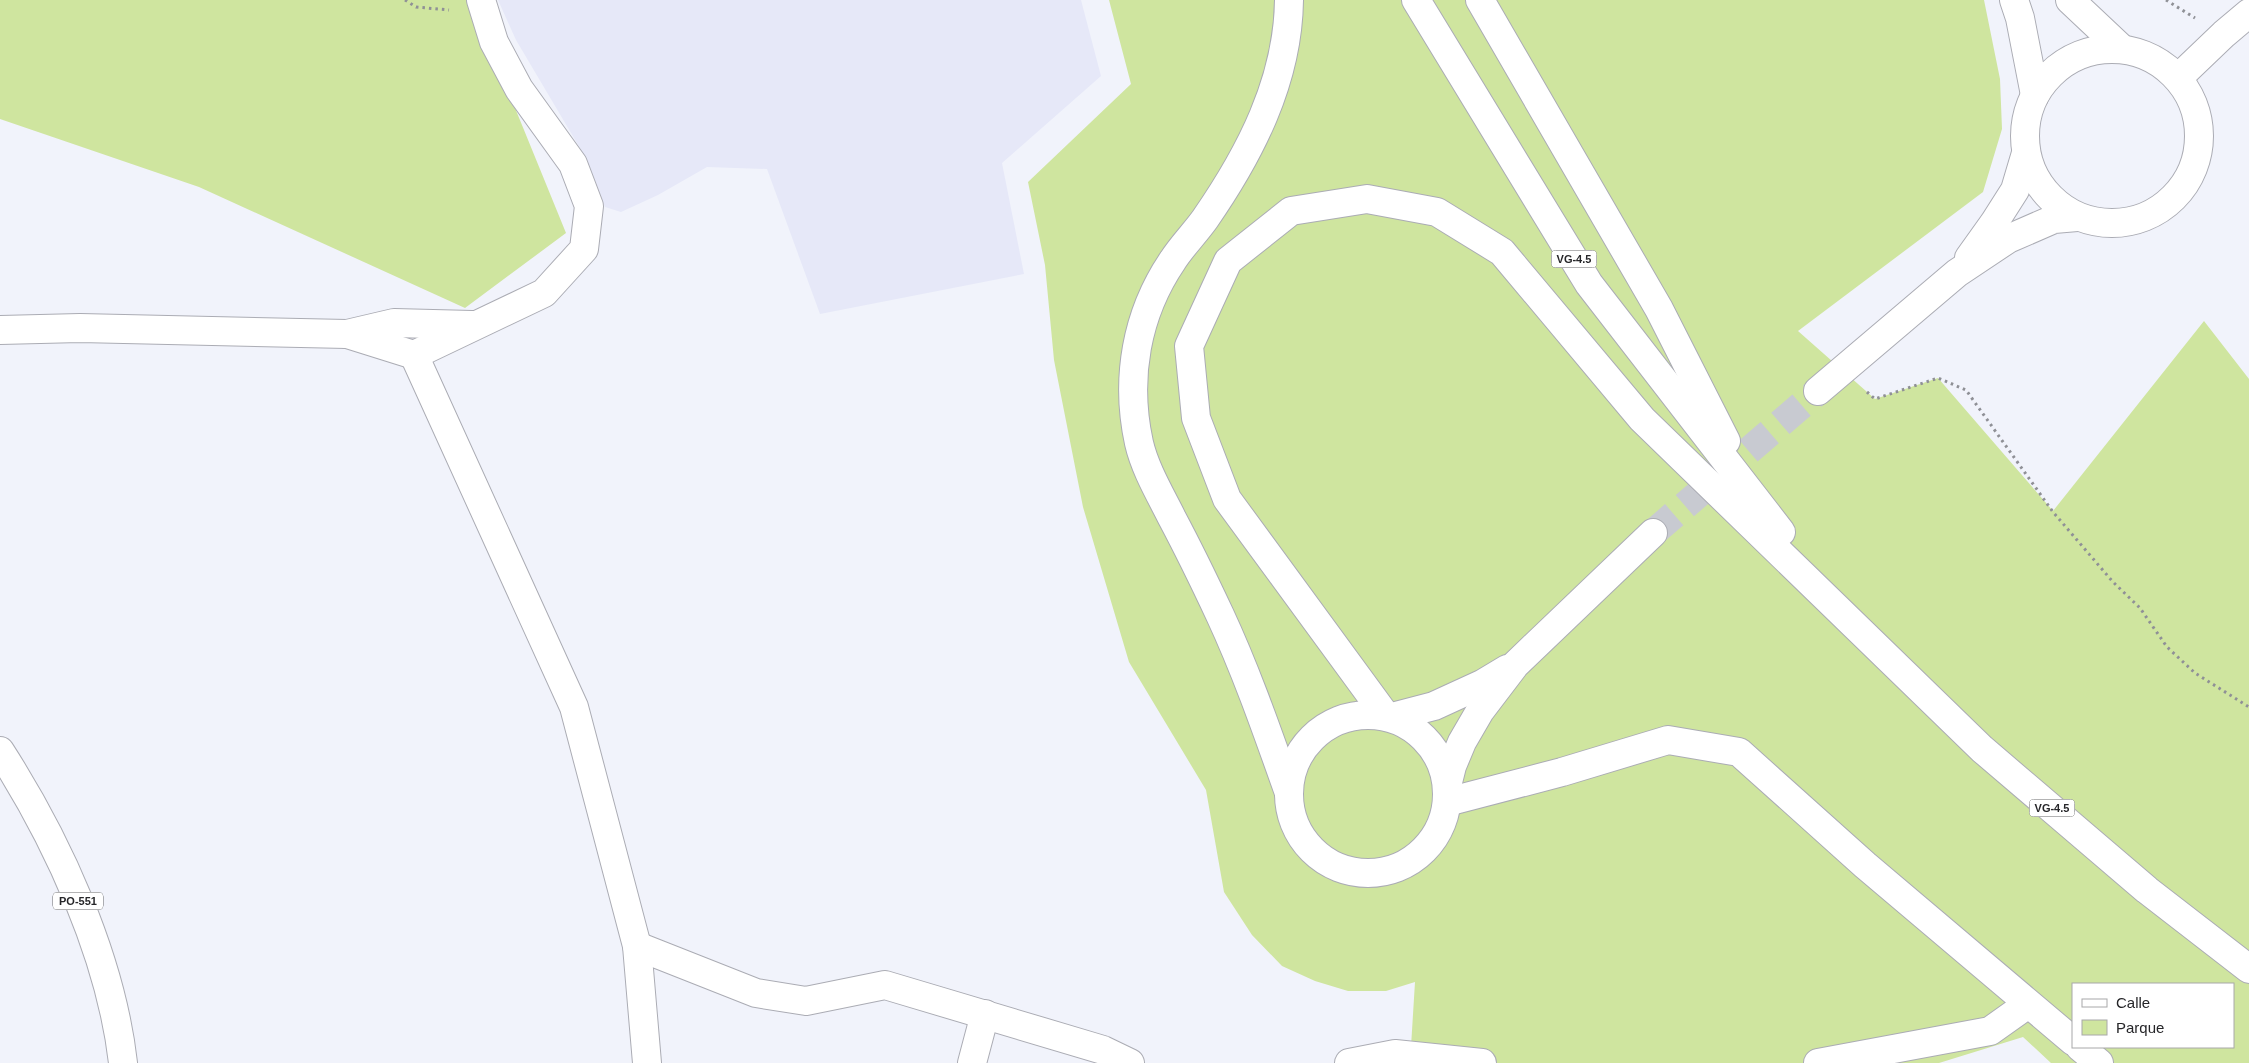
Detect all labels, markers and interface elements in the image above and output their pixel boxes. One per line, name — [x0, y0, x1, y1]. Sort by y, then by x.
road number: VG-4.5 — [1552, 250, 1596, 268]
road number: VG-4.5 — [2030, 800, 2074, 816]
road number: PO-551 — [53, 892, 103, 909]
legend — [2072, 983, 2234, 1048]
text: Calle — [2116, 994, 2150, 1011]
text: Parque — [2116, 1019, 2164, 1036]

